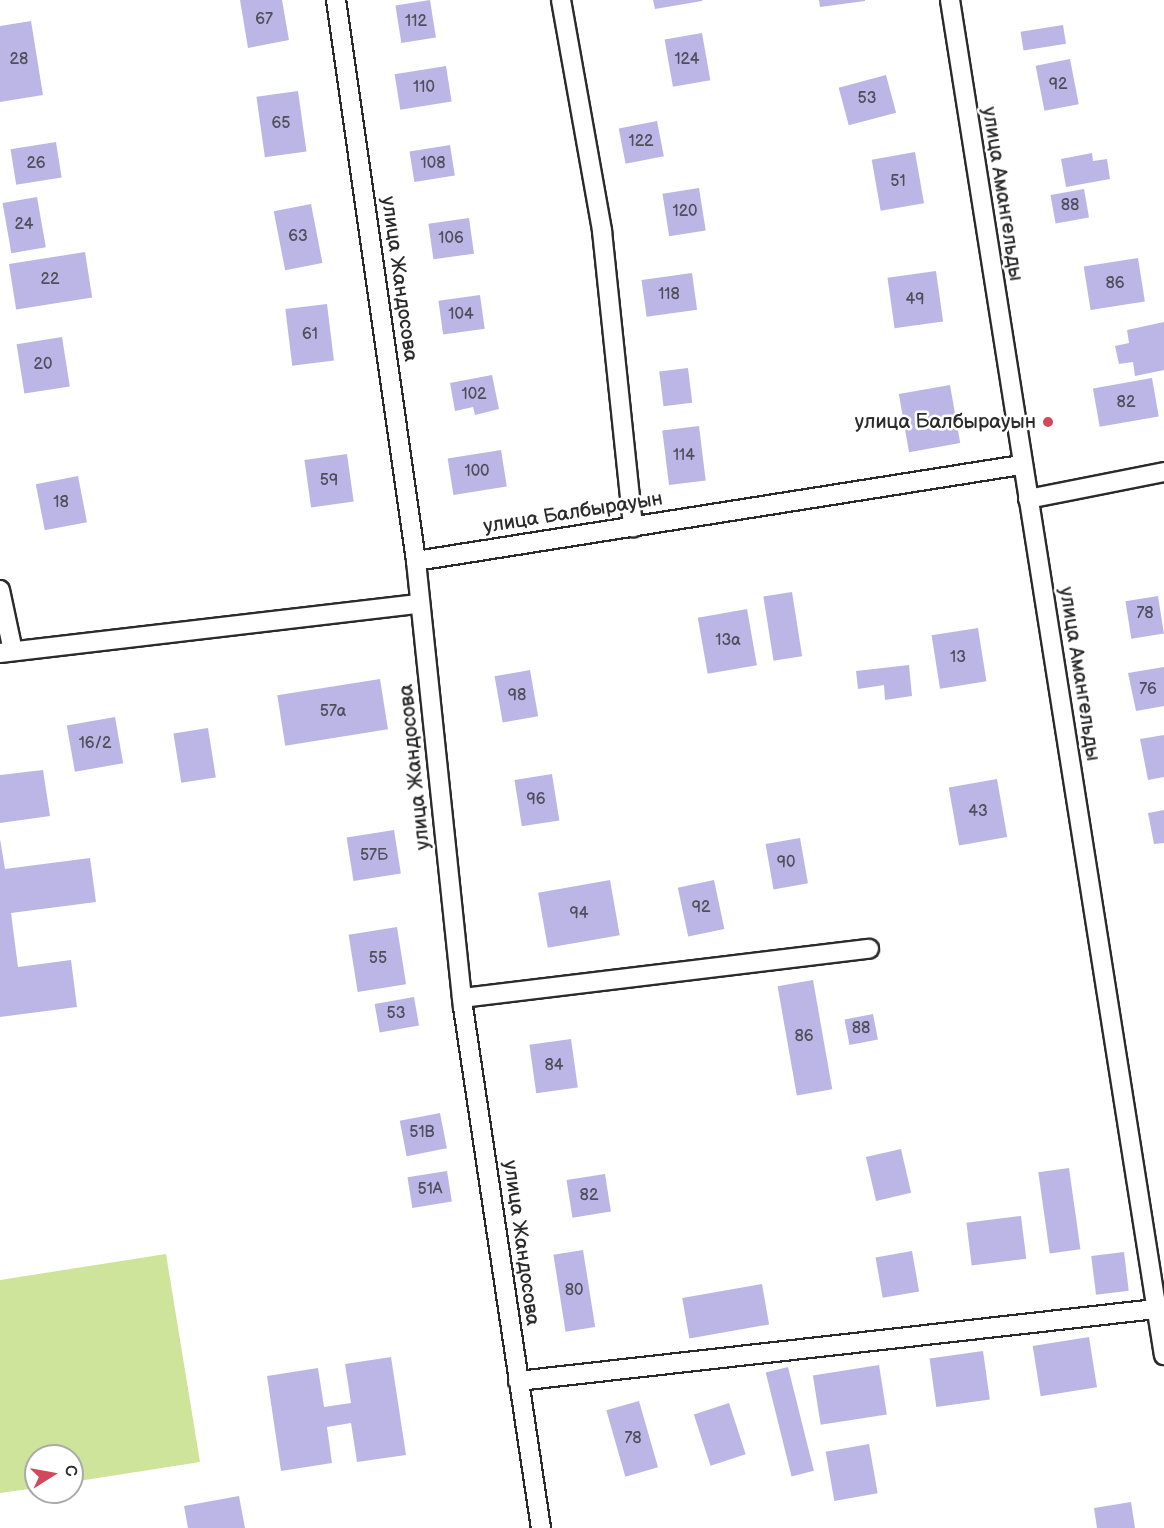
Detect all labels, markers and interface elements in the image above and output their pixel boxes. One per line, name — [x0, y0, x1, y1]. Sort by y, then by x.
house number: 67 — [255, 10, 273, 30]
house number: 112 — [405, 12, 427, 32]
house number: 28 — [10, 50, 28, 70]
house number: 124 — [674, 50, 700, 70]
house number: 92 — [1049, 75, 1067, 95]
house number: 110 — [413, 78, 435, 98]
house number: 53 — [857, 89, 877, 109]
street label: улица Амангельды — [976, 105, 1028, 283]
house number: 65 — [272, 114, 290, 134]
house number: 122 — [628, 132, 654, 152]
house number: 26 — [26, 154, 46, 174]
house number: 108 — [421, 154, 445, 174]
house number: 51 — [890, 172, 906, 192]
street label: улица Жандосова — [376, 195, 422, 363]
house number: 88 — [1061, 196, 1079, 216]
house number: 120 — [672, 202, 698, 222]
house number: 24 — [15, 215, 33, 235]
house number: 63 — [288, 227, 308, 247]
house number: 106 — [438, 229, 464, 249]
house number: 22 — [41, 270, 59, 290]
house number: 86 — [1105, 274, 1125, 294]
house number: 118 — [658, 285, 680, 305]
house number: 49 — [905, 290, 925, 310]
house number: 104 — [448, 305, 474, 325]
house number: 61 — [302, 325, 318, 345]
house number: 20 — [34, 355, 52, 375]
house number: 102 — [461, 385, 487, 405]
house number: 82 — [1117, 393, 1135, 413]
place label: улица Балбырауын — [855, 410, 1036, 434]
marker: улица Балбырауын — [1041, 415, 1055, 429]
house number: 114 — [673, 446, 695, 466]
house number: 100 — [464, 462, 490, 482]
house number: 59 — [320, 471, 338, 491]
street label: улица Балбырауын — [482, 487, 664, 539]
house number: 18 — [53, 493, 69, 513]
street label: улица Амангельды — [1053, 585, 1105, 763]
house number: 78 — [1136, 604, 1154, 624]
house number: 13а — [715, 631, 741, 651]
house number: 13 — [950, 648, 966, 668]
house number: 76 — [1139, 680, 1157, 700]
street label: улица Жандосова — [394, 683, 436, 851]
house number: 98 — [508, 686, 526, 706]
house number: 57а — [320, 702, 346, 722]
house number: 16/2 — [79, 734, 111, 754]
house number: 96 — [526, 790, 546, 810]
house number: 43 — [968, 802, 988, 822]
house number: 57Б — [360, 846, 388, 866]
house number: 90 — [777, 853, 795, 873]
house number: 92 — [692, 898, 710, 918]
house number: 94 — [569, 904, 589, 924]
house number: 55 — [369, 949, 387, 969]
house number: 53 — [386, 1004, 406, 1024]
house number: 88 — [852, 1019, 870, 1039]
house number: 86 — [794, 1027, 814, 1047]
house number: 84 — [544, 1056, 564, 1076]
house number: 51В — [409, 1123, 435, 1143]
street label: улица Жандосова — [498, 1159, 544, 1327]
house number: 51А — [417, 1180, 443, 1200]
house number: 82 — [580, 1186, 598, 1206]
house number: 80 — [565, 1281, 583, 1301]
house number: 78 — [624, 1429, 642, 1449]
north arrow — [24, 1444, 84, 1504]
text: С — [60, 1464, 81, 1478]

